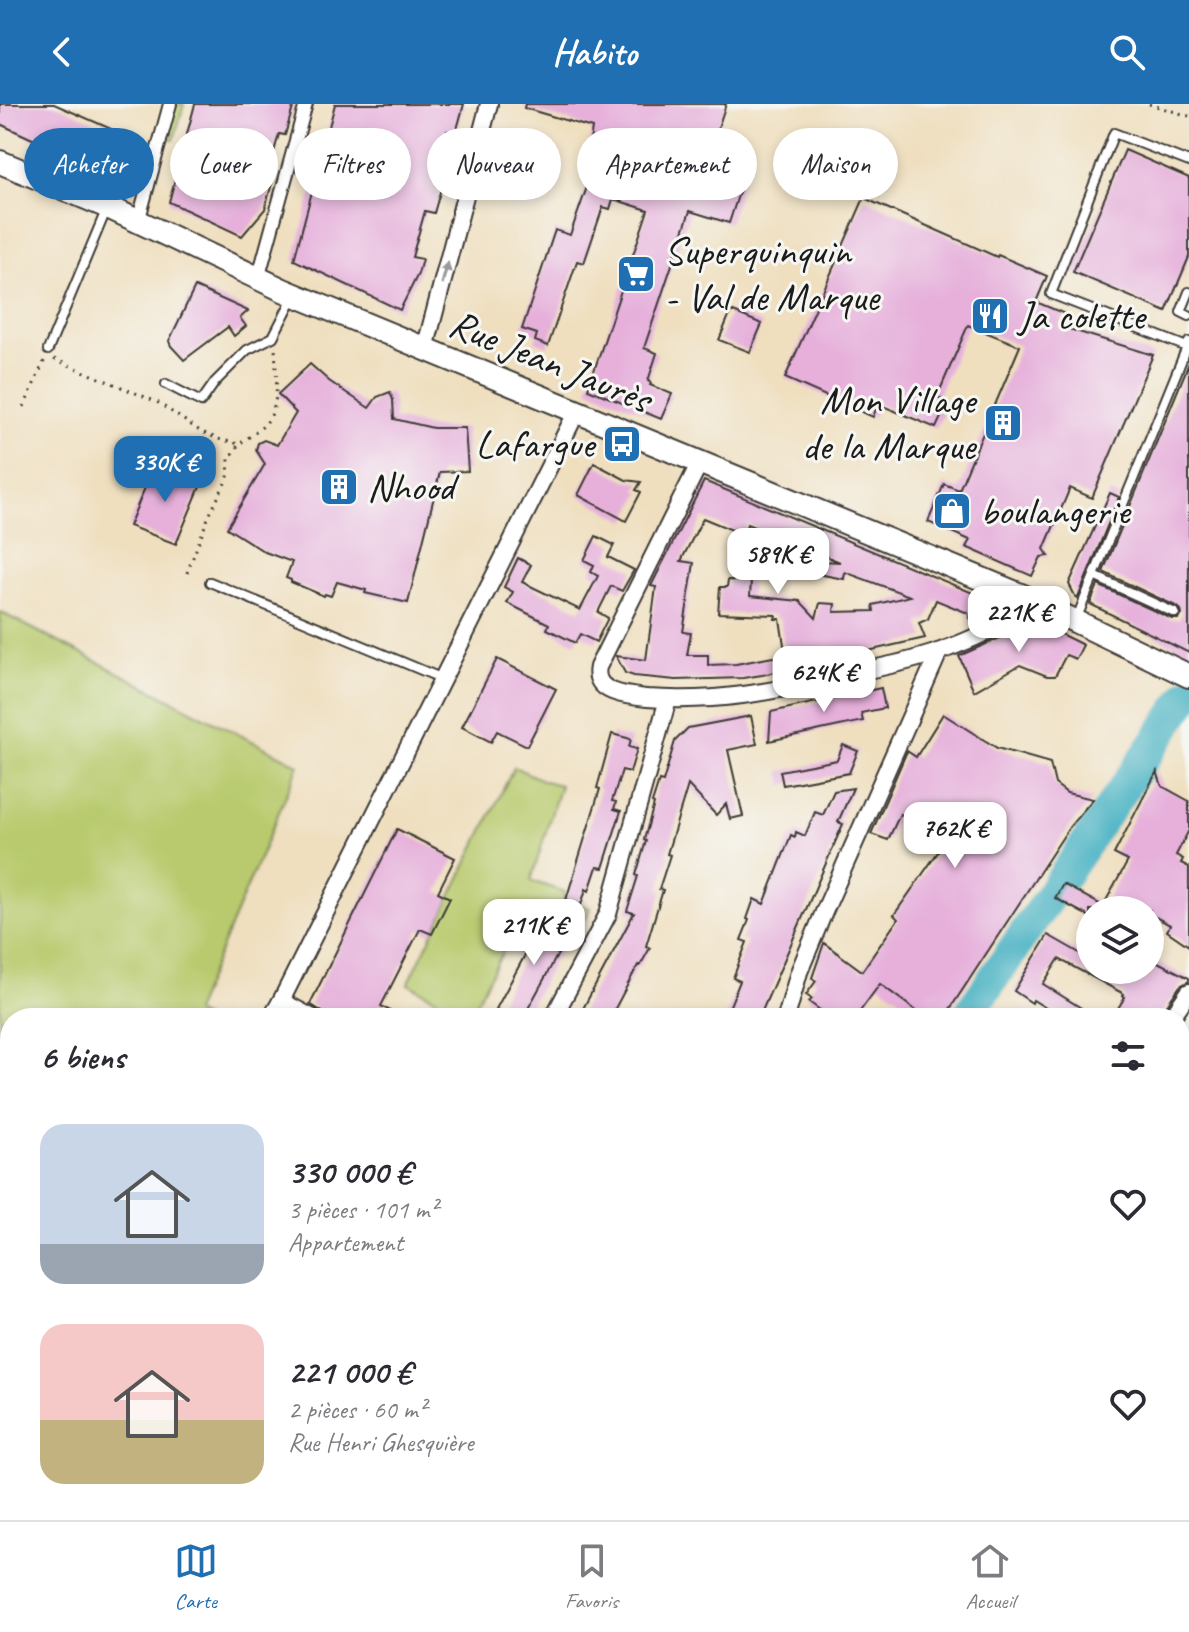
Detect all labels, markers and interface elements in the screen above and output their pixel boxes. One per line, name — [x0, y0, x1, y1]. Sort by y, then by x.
text: Habito — [552, 29, 637, 75]
icon: back — [40, 30, 84, 74]
icon: search — [1105, 30, 1149, 74]
chip: Acheter — [24, 128, 154, 200]
chip: Louer — [170, 128, 278, 200]
chip: Filtres — [294, 128, 411, 200]
chip: Nouveau — [427, 128, 561, 200]
chip: Appartement — [577, 128, 757, 200]
chip: Maison — [773, 128, 898, 200]
place label: Superquinquin - Val de Marque — [664, 226, 882, 322]
supermarket icon: Superquinquin - Val de Marque — [615, 253, 657, 295]
one-way arrow — [439, 261, 451, 286]
place label: Ja colette — [1016, 291, 1148, 341]
restaurant icon: Ja colette — [969, 295, 1011, 337]
street label: Rue Jean Jaurès — [442, 298, 661, 425]
place label: Mon Village de la Marque — [802, 375, 978, 471]
building icon: Mon Village de la Marque — [982, 402, 1024, 444]
place label: Lafargue — [475, 419, 597, 469]
bus stop icon: Lafargue — [601, 423, 643, 465]
pin: 330K € — [100, 436, 230, 504]
text: 330K € — [132, 445, 198, 478]
place label: Nhood — [367, 462, 460, 512]
building icon: Nhood — [318, 466, 360, 508]
place label: boulangerie — [980, 486, 1133, 536]
shop icon: boulangerie — [931, 490, 973, 532]
pin: 589K € — [713, 528, 843, 596]
text: 589K € — [745, 537, 811, 570]
pin: 221K € — [954, 586, 1084, 654]
text: 221K € — [986, 595, 1052, 628]
pin: 624K € — [759, 646, 889, 714]
text: 624K € — [791, 655, 857, 688]
pin: 762K € — [890, 802, 1020, 870]
text: 762K € — [922, 811, 988, 844]
map controls — [1076, 896, 1164, 984]
button: layers — [1076, 896, 1164, 984]
pin: 211K € — [469, 899, 599, 967]
text: 211K € — [501, 908, 567, 941]
icon: filters — [1106, 1034, 1150, 1078]
text: 6 biens — [40, 1035, 125, 1078]
text: 330 000 € — [288, 1150, 412, 1193]
icon: home — [104, 1156, 200, 1252]
icon: heart — [1106, 1182, 1150, 1226]
text: 3 pièces · 101 m² — [288, 1193, 437, 1226]
text: Appartement — [288, 1226, 403, 1259]
text: 221 000 € — [288, 1350, 412, 1393]
icon: home — [104, 1356, 200, 1452]
icon: heart — [1106, 1382, 1150, 1426]
text: 2 pièces · 60 m² — [288, 1393, 426, 1426]
text: Rue Henri Ghesquière — [288, 1426, 473, 1459]
tab: Carte — [174, 1539, 218, 1615]
tab: Favoris — [565, 1539, 618, 1615]
tab: Accueil — [966, 1539, 1015, 1615]

